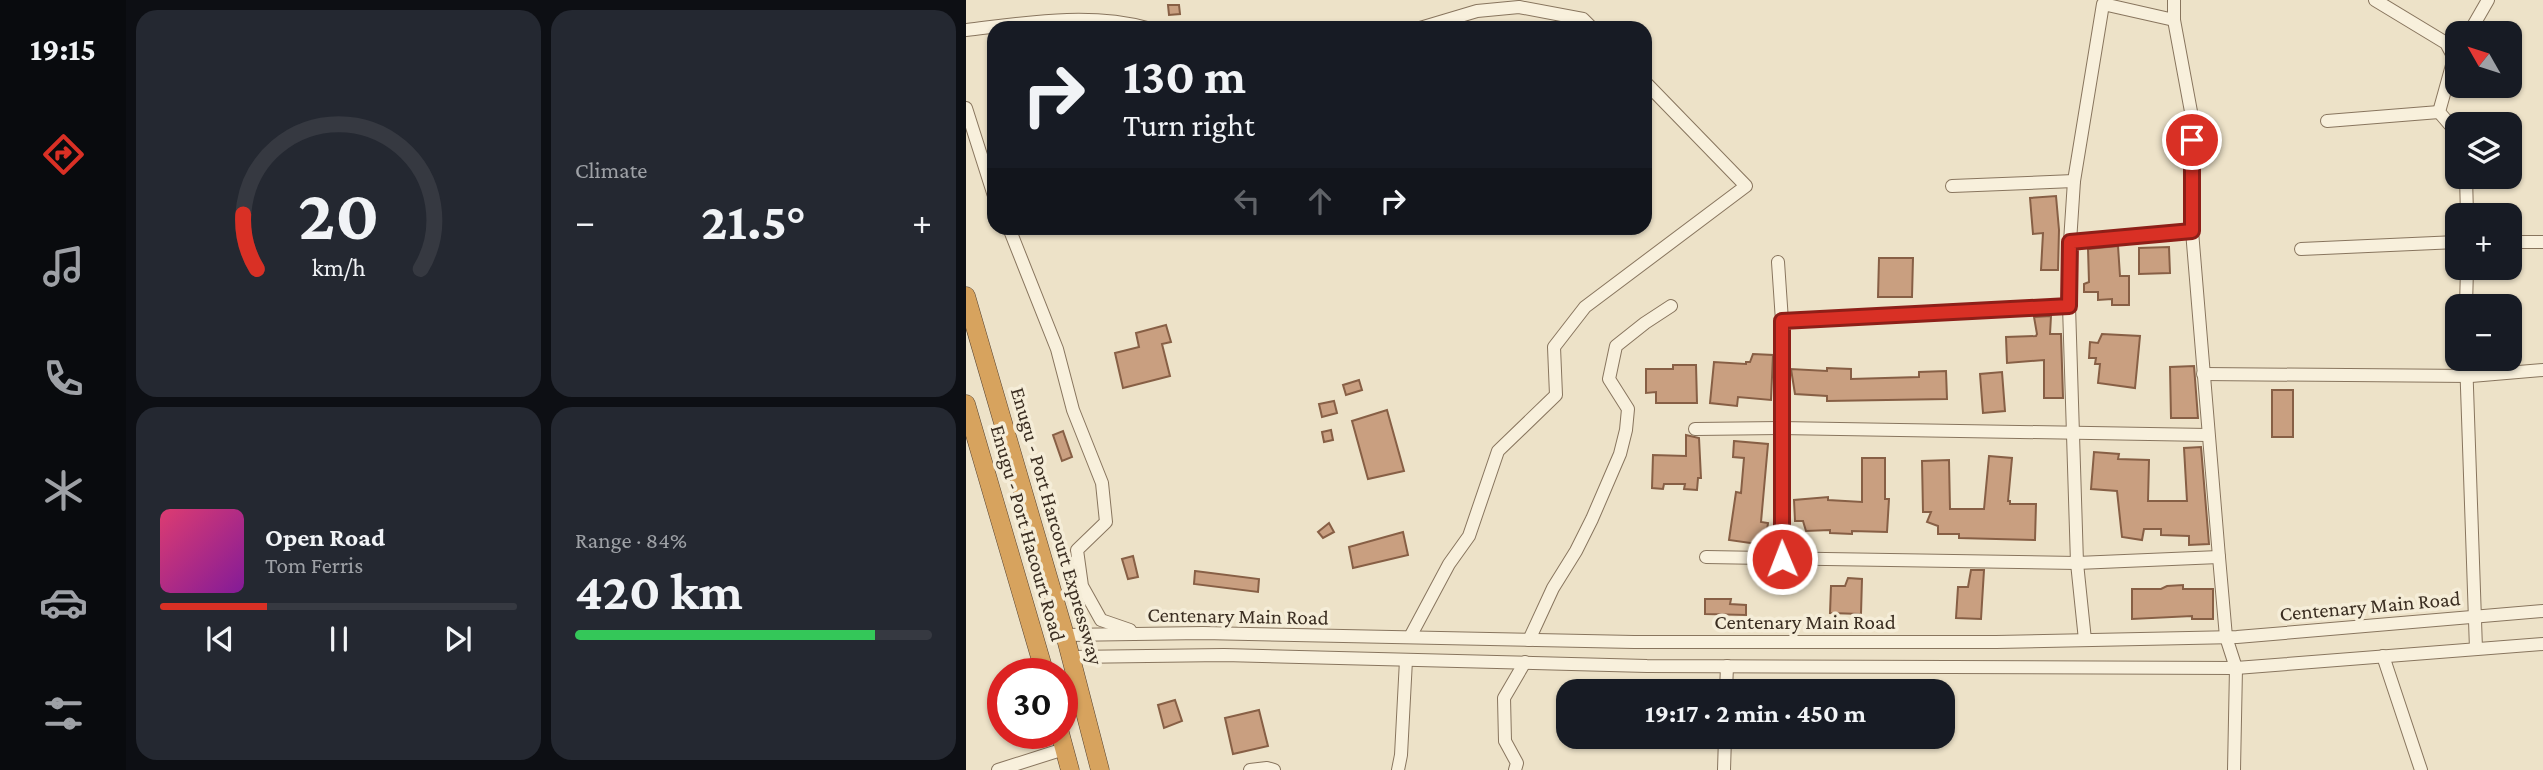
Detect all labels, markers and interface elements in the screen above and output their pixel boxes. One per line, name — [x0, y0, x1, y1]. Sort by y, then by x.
north arrow — [2445, 21, 2522, 98]
map controls — [2445, 21, 2522, 371]
text: 19:15 — [30, 31, 96, 67]
icon: right — [1008, 49, 1099, 140]
text: 130 m — [1123, 49, 1246, 104]
text: Turn right — [1123, 107, 1255, 143]
pin — [2162, 110, 2222, 170]
button: layers — [2445, 112, 2522, 189]
icon: arrive — [2173, 121, 2211, 159]
icon: directions — [39, 130, 88, 179]
text: Climate — [575, 157, 647, 183]
text: 20 — [298, 175, 379, 256]
icon: left — [1228, 182, 1266, 220]
icon: ahead — [1301, 182, 1339, 220]
icon: right — [1374, 182, 1412, 220]
text: 21.5° — [701, 192, 806, 250]
text: − — [575, 200, 595, 242]
text: + — [912, 200, 932, 242]
button: + — [2445, 203, 2522, 280]
icon: music — [39, 242, 88, 291]
text: km/h — [312, 254, 365, 281]
button: − — [2445, 294, 2522, 371]
icon: phone — [39, 354, 88, 403]
street label: Enugu - Port Harcourt Expressway — [1006, 384, 1108, 668]
street label: Enugu - Port Hacourt Road — [986, 422, 1070, 644]
icon: climate — [39, 466, 88, 515]
position arrow — [1745, 522, 1819, 596]
text: Open Road — [265, 523, 385, 552]
text: Range · 84% — [575, 527, 687, 553]
text: Tom Ferris — [265, 552, 363, 578]
text: 420 km — [575, 562, 743, 620]
icon: car — [39, 578, 88, 627]
street label: Centenary Main Road — [2279, 586, 2461, 626]
street label: Centenary Main Road — [1147, 602, 1329, 630]
street label: Centenary Main Road — [1714, 610, 1896, 634]
icon: previous — [201, 620, 239, 658]
icon: pause — [320, 620, 358, 658]
icon: next — [439, 620, 477, 658]
speed limit sign: 30 — [987, 658, 1078, 749]
icon: filters — [39, 689, 88, 738]
text: 19:17 · 2 min · 450 m — [1645, 699, 1866, 728]

